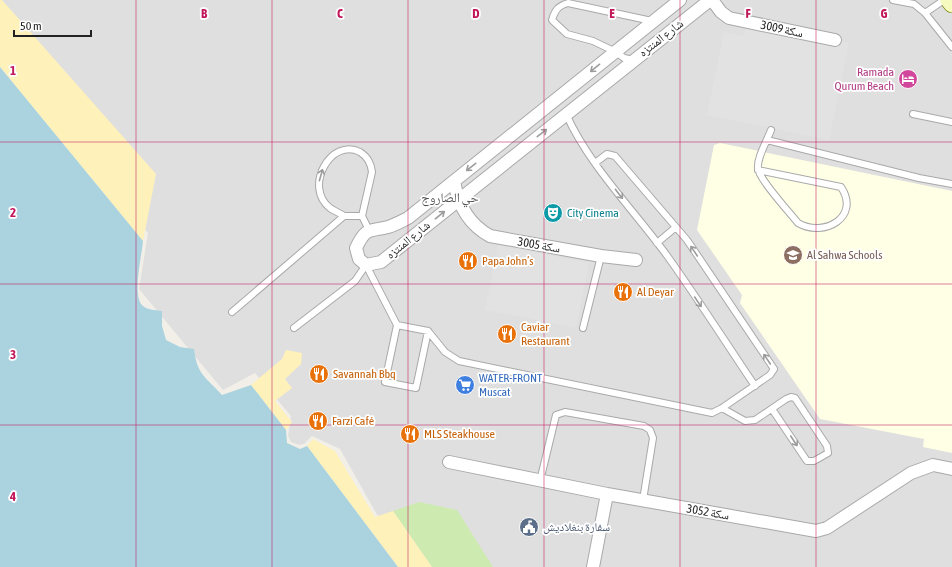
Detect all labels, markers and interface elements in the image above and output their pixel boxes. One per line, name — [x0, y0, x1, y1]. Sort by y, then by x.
text: B — [201, 6, 208, 21]
text: C — [337, 6, 343, 21]
text: D — [472, 6, 480, 21]
text: E — [609, 6, 615, 21]
text: F — [745, 6, 751, 21]
text: G — [881, 6, 888, 21]
scale bar — [14, 12, 91, 38]
street label: شارع المنتزه — [636, 16, 687, 60]
street label: سكة 3009 — [759, 18, 805, 40]
text: 50 m — [20, 19, 42, 33]
text: 1 — [10, 63, 16, 78]
one-way arrow — [589, 64, 600, 73]
place label: Ramada Qurum Beach — [835, 65, 894, 93]
hotel icon: Ramada Qurum Beach — [897, 68, 919, 90]
one-way arrow — [536, 129, 547, 138]
one-way arrow — [466, 163, 477, 171]
one-way arrow — [318, 169, 325, 182]
one-way arrow — [614, 188, 623, 199]
district label: حي الصاروج — [421, 190, 479, 208]
theatre icon: City Cinema — [542, 202, 564, 224]
text: 2 — [10, 205, 16, 220]
place label: City Cinema — [567, 206, 619, 220]
one-way arrow — [435, 210, 446, 219]
street label: شارع المنتزه — [383, 218, 433, 263]
street label: سكة 3005 — [517, 234, 562, 256]
school or university icon: Al Sahwa Schools — [782, 244, 804, 266]
one-way arrow — [690, 246, 698, 257]
place label: Al Sahwa Schools — [807, 248, 882, 262]
restaurant icon: Papa John’s — [457, 250, 479, 272]
place label: Papa John’s — [482, 254, 534, 268]
restaurant icon: Al Deyar — [612, 281, 634, 303]
place label: Al Deyar — [637, 285, 674, 299]
one-way arrow — [694, 296, 702, 307]
place label: Caviar Restaurant — [521, 320, 570, 348]
restaurant icon: Caviar Restaurant — [496, 323, 518, 345]
text: 3 — [10, 347, 16, 362]
one-way arrow — [763, 353, 771, 364]
restaurant icon: Savannah Bbq — [308, 363, 330, 385]
place label: Savannah Bbq — [333, 367, 396, 381]
place label: WATER-FRONT Muscat — [479, 371, 543, 399]
supermarket icon: WATER-FRONT Muscat — [454, 374, 476, 396]
restaurant icon: Farzi Café — [307, 410, 329, 432]
place label: Farzi Café — [332, 414, 374, 428]
restaurant icon: MLS Steakhouse — [399, 423, 421, 445]
place label: MLS Steakhouse — [424, 427, 495, 441]
one-way arrow — [790, 435, 798, 446]
text: 4 — [9, 489, 16, 504]
street label: سكة 3052 — [686, 501, 731, 523]
public building icon: سفارة بنغلاديش — [518, 516, 540, 538]
place label: سفارة بنغلاديش — [543, 520, 610, 534]

